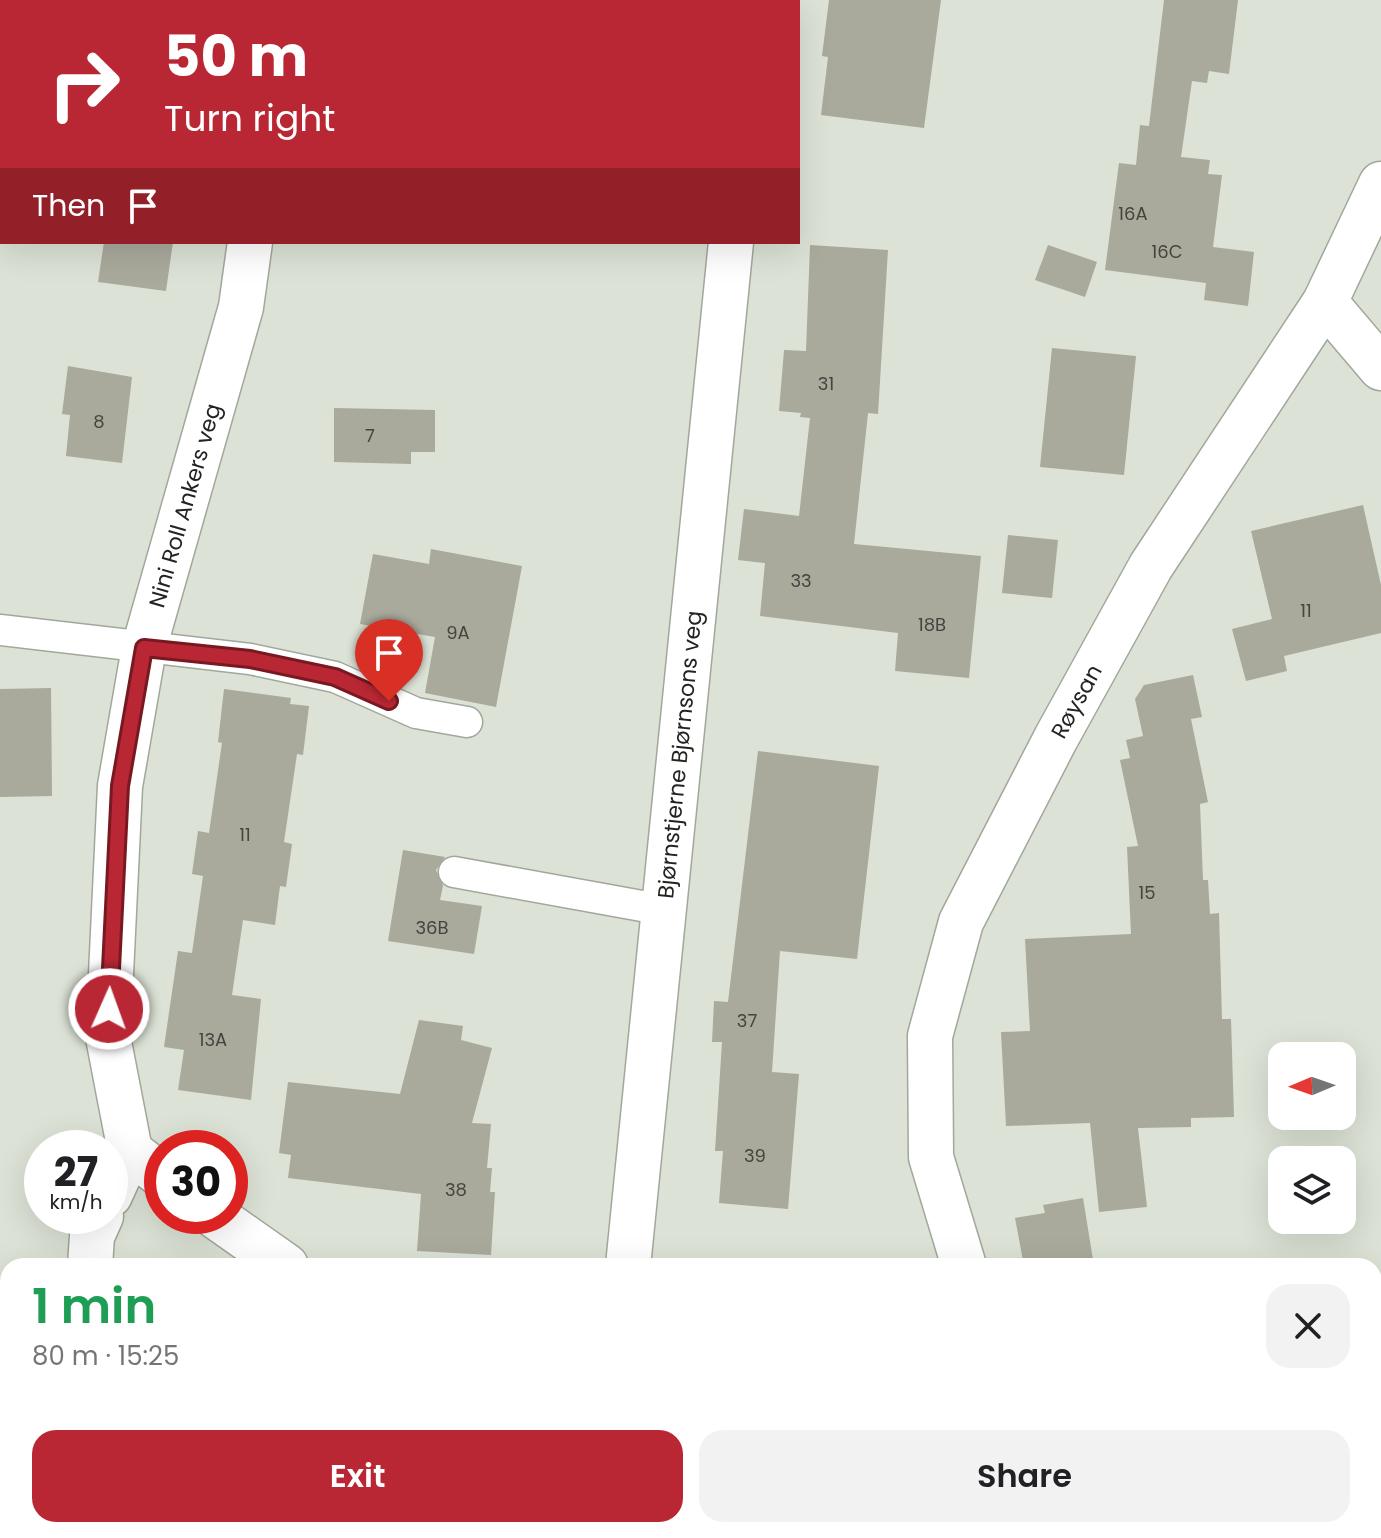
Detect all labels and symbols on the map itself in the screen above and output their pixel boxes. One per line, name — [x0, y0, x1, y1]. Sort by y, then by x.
house number: 16A — [1118, 201, 1148, 226]
house number: 16C — [1151, 239, 1183, 264]
house number: 31 — [818, 371, 834, 396]
street label: Nini Roll Ankers veg — [141, 400, 228, 611]
house number: 8 — [93, 409, 105, 434]
house number: 7 — [365, 423, 375, 448]
house number: 33 — [790, 568, 812, 593]
house number: 11 — [1300, 598, 1312, 623]
street label: Bjørnstjerne Bjørnsons veg — [650, 609, 709, 900]
house number: 18B — [918, 612, 946, 637]
pin — [355, 619, 423, 701]
house number: 9A — [446, 620, 470, 645]
street label: Røysan — [1043, 659, 1109, 744]
house number: 11 — [239, 822, 251, 847]
house number: 15 — [1138, 880, 1156, 905]
house number: 36B — [415, 915, 449, 940]
position arrow — [67, 967, 151, 1051]
house number: 37 — [737, 1008, 757, 1033]
house number: 13A — [199, 1027, 227, 1052]
north arrow — [1268, 1042, 1356, 1130]
speed limit sign: 30 — [144, 1130, 248, 1234]
house number: 39 — [744, 1143, 766, 1168]
house number: 38 — [445, 1177, 467, 1202]

